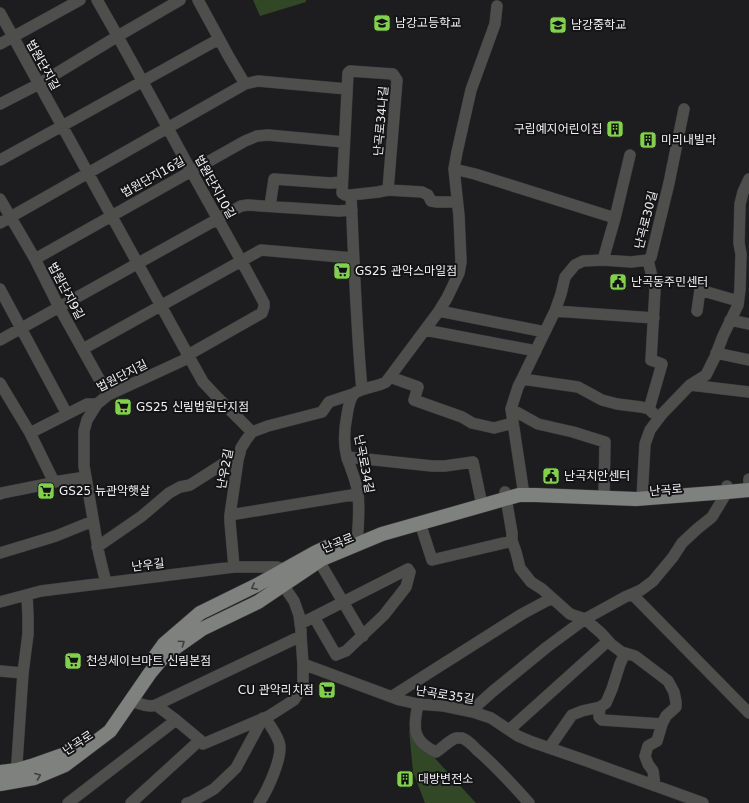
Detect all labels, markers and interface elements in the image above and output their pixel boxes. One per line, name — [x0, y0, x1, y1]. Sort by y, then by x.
school or university icon: 남강고등학교 — [372, 13, 392, 33]
school or university icon: 남강중학교 — [548, 15, 568, 35]
place label: 남강고등학교 — [395, 16, 461, 30]
place label: 남강중학교 — [571, 18, 626, 32]
street label: 법원단지길 — [23, 37, 63, 93]
street label: 난곡로34나길 — [371, 85, 391, 157]
building icon: 구립예지어린이집 — [605, 119, 625, 139]
place label: 구립예지어린이집 — [514, 122, 602, 136]
building icon: 미리내빌라 — [638, 130, 658, 150]
place label: 미리내빌라 — [661, 133, 716, 147]
street label: 법원단지10길 — [192, 153, 238, 221]
street label: 법원단지16길 — [119, 154, 187, 200]
street label: 난곡로30길 — [632, 189, 660, 251]
street label: 법원단지9길 — [45, 260, 87, 322]
supermarket icon: GS25 관악스마일점 — [332, 261, 352, 281]
place label: GS25 관악스마일점 — [355, 264, 457, 278]
public building icon: 난곡동주민센터 — [608, 272, 628, 292]
place label: 난곡동주민센터 — [631, 275, 708, 289]
street label: 법원단지길 — [94, 357, 150, 395]
supermarket icon: GS25 신림법원단지점 — [113, 397, 133, 417]
place label: GS25 신림법원단지점 — [136, 400, 249, 414]
street label: 난곡로34길 — [351, 433, 377, 495]
street label: 난우2길 — [214, 448, 236, 490]
public building icon: 난곡치안센터 — [541, 466, 561, 486]
place label: 난곡치안센터 — [564, 469, 630, 483]
supermarket icon: GS25 뉴관악햇살 — [36, 481, 56, 501]
street label: 난곡로 — [649, 482, 683, 498]
place label: GS25 뉴관악햇살 — [59, 484, 150, 498]
street label: 난곡로 — [320, 530, 356, 556]
street label: 난우길 — [131, 556, 165, 574]
one-way arrow — [251, 582, 258, 590]
one-way arrow — [178, 640, 185, 648]
supermarket icon: 천성세이브마트 신림본점 — [63, 651, 83, 671]
place label: 천성세이브마트 신림본점 — [86, 654, 211, 668]
supermarket icon: CU 관악리치점 — [317, 680, 337, 700]
place label: CU 관악리치점 — [238, 683, 314, 697]
street label: 난곡로35길 — [415, 683, 475, 707]
street label: 난곡로 — [60, 728, 96, 758]
building icon: 대방변전소 — [395, 769, 415, 789]
one-way arrow — [34, 772, 41, 780]
place label: 대방변전소 — [418, 772, 473, 786]

